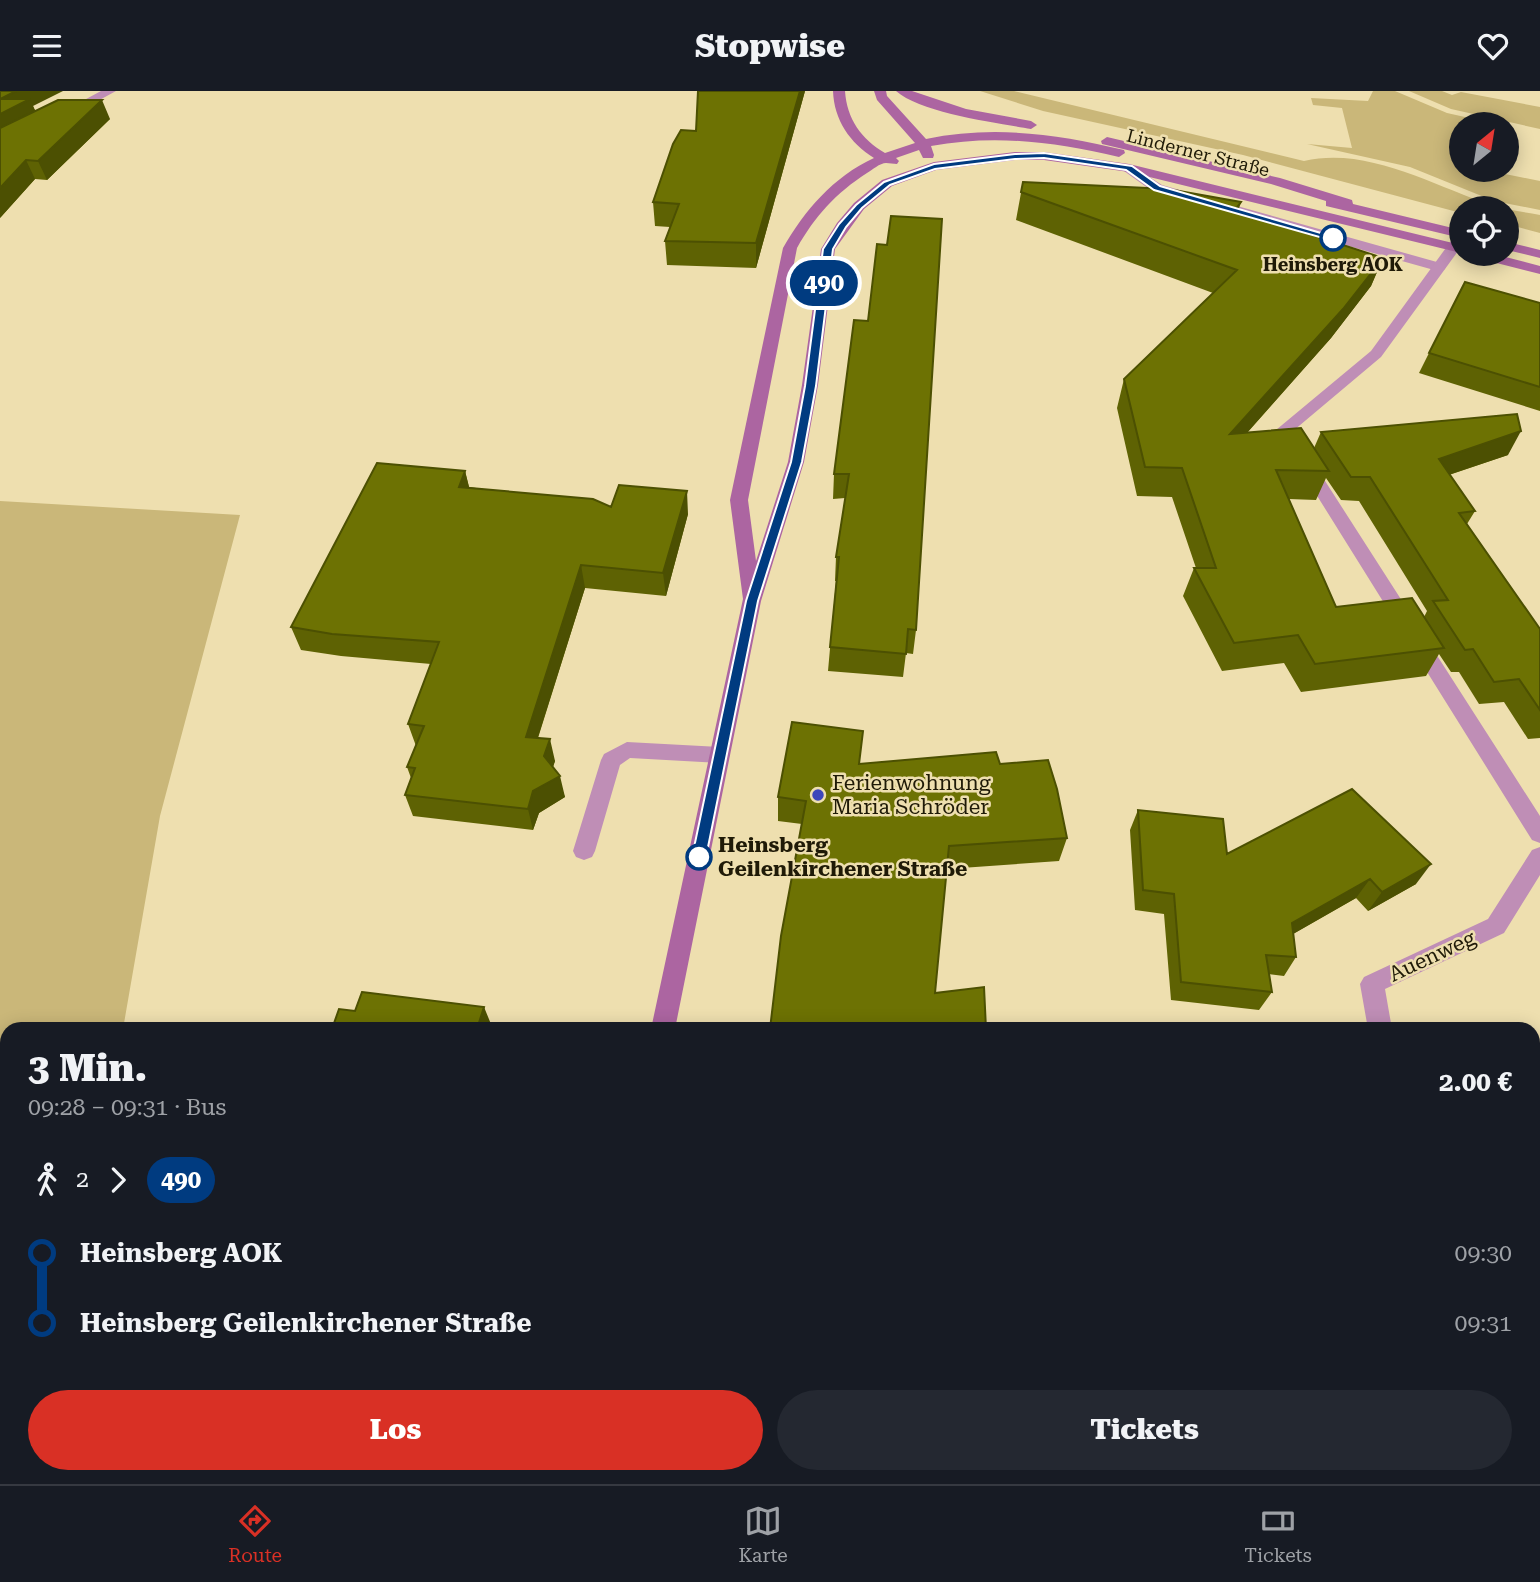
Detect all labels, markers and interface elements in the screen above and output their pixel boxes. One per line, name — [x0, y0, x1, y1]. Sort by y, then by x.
icon: menu — [28, 27, 66, 65]
text: Stopwise — [695, 27, 845, 65]
icon: heart — [1474, 27, 1512, 65]
north arrow — [1449, 112, 1519, 182]
map controls — [1449, 112, 1519, 266]
street label: Linderner Straße — [1124, 125, 1272, 180]
button: locate — [1449, 196, 1519, 266]
marker: Heinsberg AOK — [1320, 225, 1346, 251]
place label: Heinsberg AOK — [1263, 254, 1403, 275]
line badge: 490 — [784, 260, 864, 306]
text: 490 — [804, 269, 844, 297]
place label: Ferienwohnung Maria Schröder — [832, 771, 991, 819]
marker: Ferienwohnung Maria Schröder — [810, 787, 826, 803]
place label: Heinsberg Geilenkirchener Straße — [718, 833, 967, 881]
marker: Heinsberg Geilenkirchener Straße — [686, 844, 712, 870]
street label: Auenweg — [1385, 926, 1479, 986]
text: 3 Min. — [28, 1046, 147, 1090]
text: 2.00 € — [1439, 1067, 1512, 1097]
text: 09:28 – 09:31 · Bus — [28, 1094, 226, 1121]
icon: walk — [28, 1161, 66, 1199]
icon: forward — [99, 1161, 137, 1199]
text: 2 — [76, 1166, 89, 1193]
text: 490 — [161, 1166, 201, 1194]
text: Heinsberg AOK — [80, 1238, 282, 1268]
text: 09:30 — [1455, 1240, 1512, 1267]
text: Heinsberg Geilenkirchener Straße — [80, 1308, 532, 1338]
text: 09:31 — [1455, 1310, 1512, 1337]
button: Los — [28, 1390, 763, 1470]
button: Tickets — [777, 1390, 1512, 1470]
tab: Route — [228, 1502, 282, 1567]
tab: Karte — [739, 1502, 788, 1567]
tab: Tickets — [1244, 1502, 1312, 1567]

